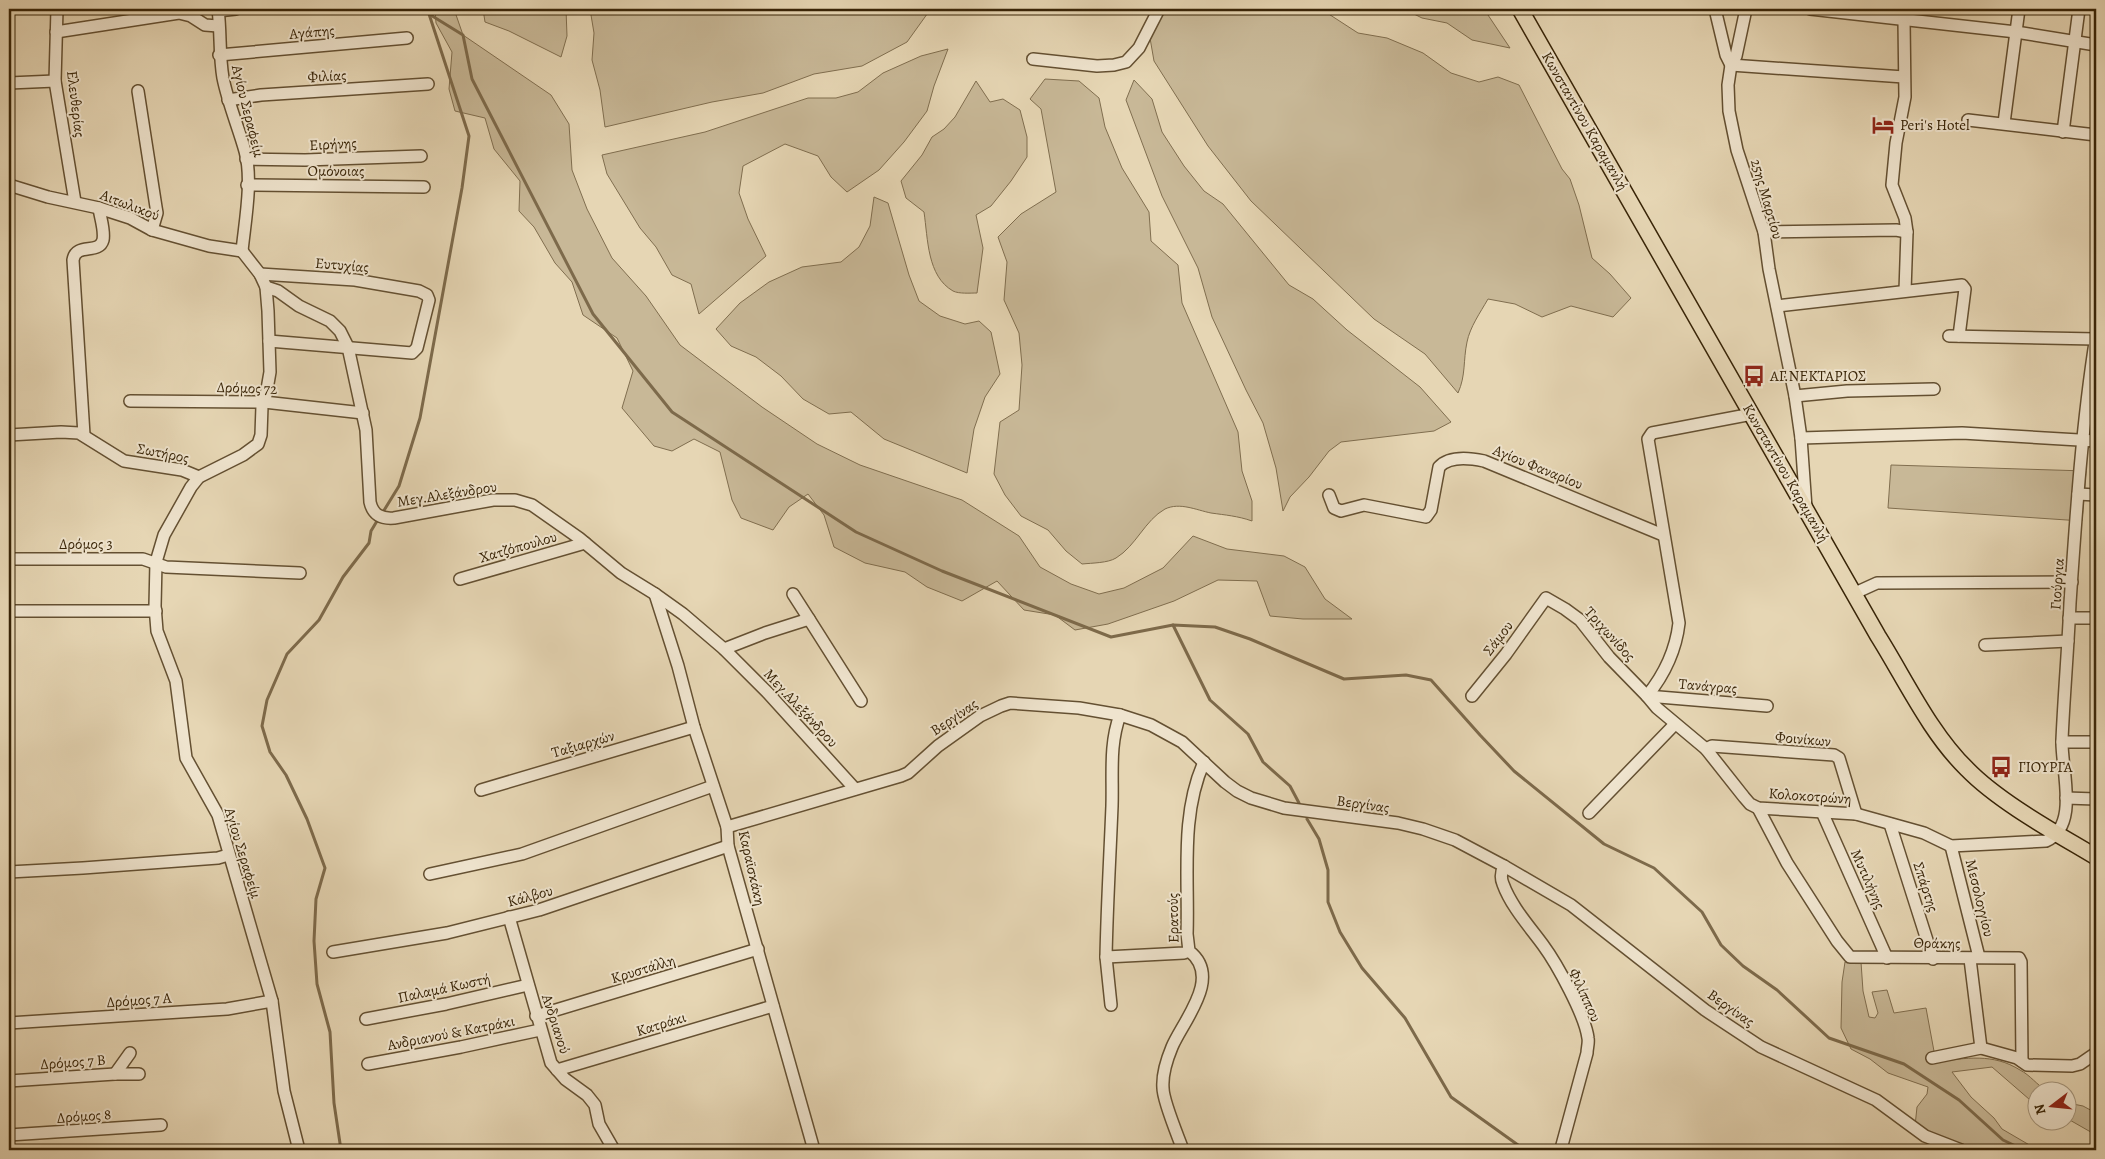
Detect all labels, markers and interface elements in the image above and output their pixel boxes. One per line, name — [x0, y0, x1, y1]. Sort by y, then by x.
street label: Αγάπης — [288, 20, 335, 44]
street label: Κωνσταντίνου Καραμανλή — [1537, 48, 1633, 194]
street label: Αγίου Σεραφείμ — [227, 62, 269, 160]
street label: Φιλίας — [307, 65, 347, 87]
street label: Ελευθερίας — [62, 69, 90, 139]
hotel icon: Peri's Hotel — [1870, 112, 1896, 138]
place label: Peri's Hotel — [1900, 115, 1970, 135]
street label: Ειρήνης — [309, 133, 357, 155]
street label: 25ης Μαρτίου — [1746, 157, 1788, 242]
street label: Ομόνοιας — [308, 161, 364, 181]
street label: Αιτωλικού — [97, 184, 163, 225]
street label: Ευτυχίας — [314, 253, 370, 277]
bus stop icon: ΑΓ.ΝΕΚΤΑΡΙΟΣ — [1741, 363, 1767, 389]
place label: ΑΓ.ΝΕΚΤΑΡΙΟΣ — [1769, 366, 1866, 386]
street label: Δρόμος 72 — [216, 377, 278, 399]
street label: Κωνσταντίνου Καραμανλή — [1738, 400, 1834, 546]
street label: Σωτήρος — [135, 438, 191, 468]
street label: Αγίου Φαναρίου — [1489, 439, 1586, 494]
street label: Μεγ.Αλεξάνδρου — [396, 476, 498, 512]
street label: Χατζόπουλου — [477, 526, 559, 568]
street label: Δρόμος 3 — [59, 534, 113, 554]
street label: Γιούργια — [2045, 557, 2069, 611]
street label: Τριχωνίδος — [1580, 602, 1640, 666]
street label: Σάμου — [1478, 616, 1518, 660]
street label: Μεγ.Αλεξάνδρου — [759, 664, 843, 752]
street label: Τανάγρας — [1678, 673, 1738, 699]
street label: Βεργίνας — [926, 694, 982, 740]
street label: Ταξιαρχών — [549, 725, 617, 763]
street label: Φοινίκων — [1774, 727, 1832, 751]
bus stop icon: ΓΙΟΥΡΓΑ — [1988, 754, 2014, 780]
place label: ΓΙΟΥΡΓΑ — [2018, 757, 2073, 777]
street label: Κολοκοτρώνη — [1768, 783, 1852, 809]
street label: Βεργίνας — [1335, 790, 1391, 818]
street label: Αγίου Σεραφείμ — [219, 804, 267, 902]
street label: Καραϊσκάκη — [734, 828, 770, 908]
street label: Μυτιλήνης — [1846, 846, 1890, 912]
street label: Μεσολογγίου — [1961, 857, 1999, 939]
street label: Σπάρτης — [1909, 859, 1943, 915]
street label: Κάλβου — [505, 880, 555, 912]
street label: Ερατούς — [1163, 893, 1183, 943]
street label: Θράκης — [1913, 933, 1961, 953]
street label: Κρυστάλλη — [608, 950, 678, 988]
street label: Φιλίππου — [1564, 965, 1606, 1025]
street label: Παλαμά Κωστή — [396, 968, 492, 1008]
street label: Βεργίνας — [1704, 985, 1758, 1031]
street label: Δρόμος 7 Α — [106, 988, 172, 1012]
street label: Ανδριανού — [537, 991, 575, 1057]
street label: Κατράκι — [634, 1007, 688, 1041]
street label: Ανδριανού & Κατράκι — [385, 1011, 516, 1055]
street label: Δρόμος 7 Β — [40, 1050, 106, 1074]
north arrow — [2028, 1082, 2078, 1132]
text: N — [2029, 1102, 2051, 1117]
street label: Δρόμος 8 — [56, 1104, 112, 1128]

